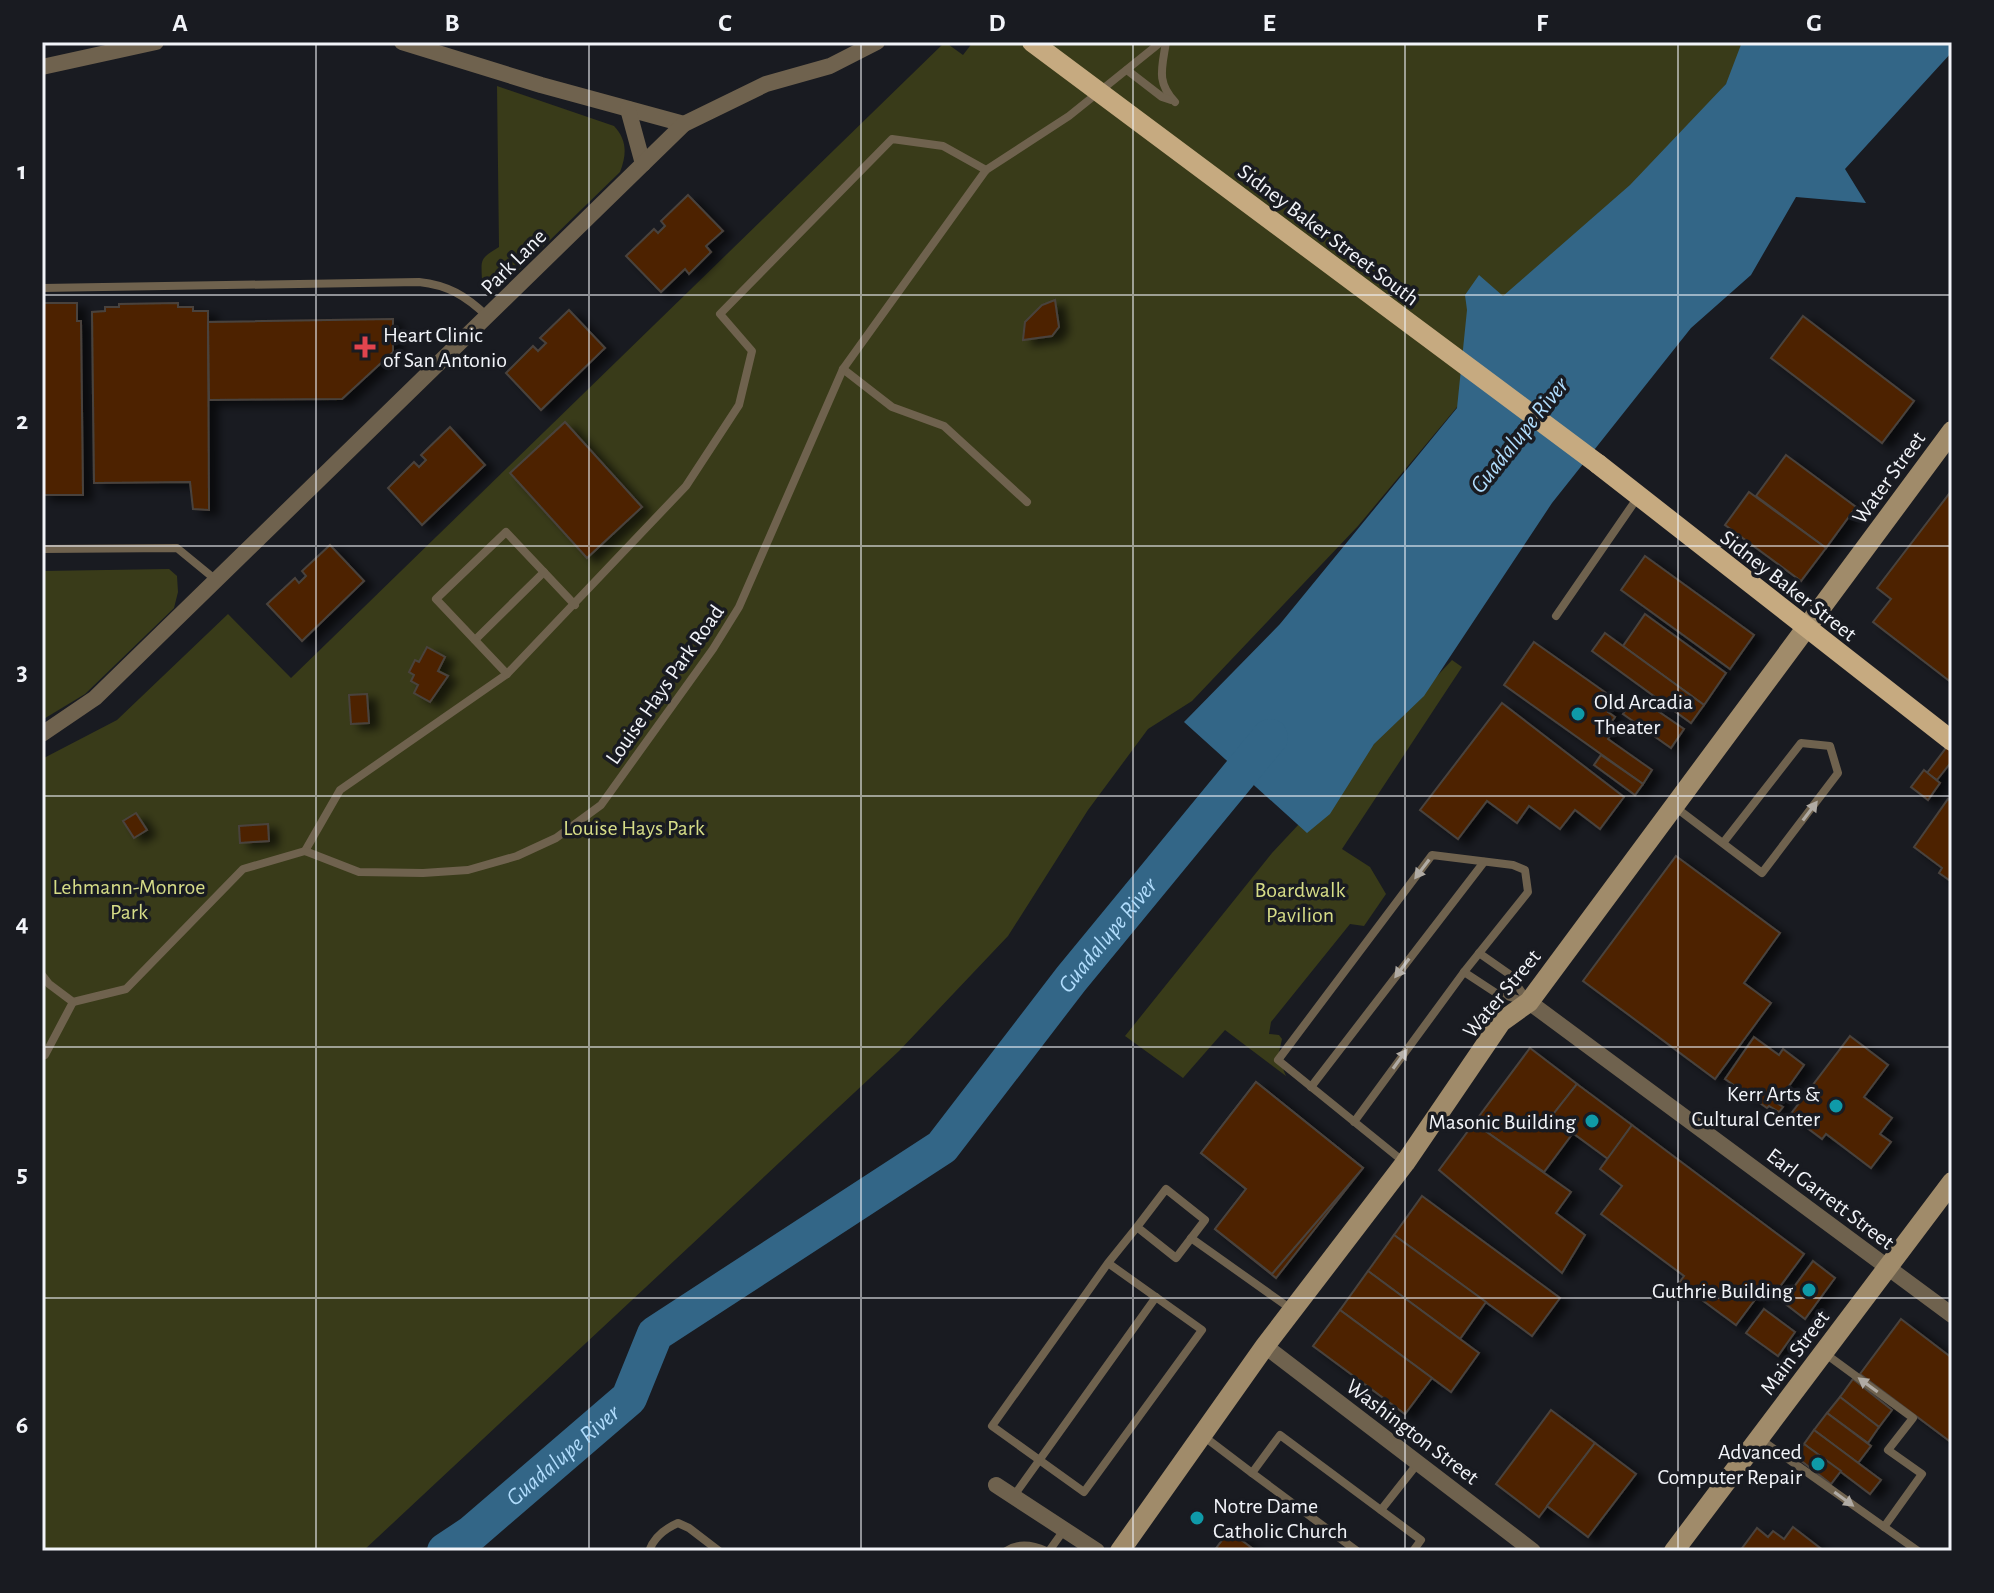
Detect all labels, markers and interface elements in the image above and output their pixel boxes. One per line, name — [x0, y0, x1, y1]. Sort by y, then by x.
text: A — [172, 10, 188, 36]
text: B — [444, 10, 460, 36]
text: C — [718, 10, 732, 36]
text: D — [988, 10, 1006, 36]
text: E — [1262, 10, 1276, 36]
text: F — [1536, 10, 1549, 36]
text: G — [1806, 10, 1822, 36]
text: 1 — [17, 158, 27, 184]
street label: Sidney Baker Street South — [1234, 160, 1423, 310]
street label: Park Lane — [477, 225, 551, 299]
place label: Heart Clinic of San Antonio — [383, 324, 507, 371]
marker: Heart Clinic of San Antonio — [354, 336, 376, 358]
water label: Guadalupe River — [1466, 372, 1574, 498]
text: 2 — [16, 408, 28, 434]
street label: Water Street — [1848, 427, 1929, 528]
street label: Sidney Baker Street — [1716, 526, 1861, 646]
street label: Louise Hays Park Road — [602, 601, 728, 768]
text: 3 — [16, 659, 28, 685]
place label: Old Arcadia Theater — [1594, 691, 1693, 738]
marker: Old Arcadia Theater — [1569, 705, 1587, 723]
one-way arrow — [1801, 801, 1817, 821]
park label: Louise Hays Park — [563, 817, 705, 839]
one-way arrow — [1414, 859, 1430, 879]
water label: Guadalupe River — [1054, 873, 1163, 998]
park label: Lehmann-Monroe Park — [53, 876, 206, 923]
park label: Boardwalk Pavilion — [1255, 879, 1345, 926]
text: 4 — [15, 910, 29, 936]
street label: Water Street — [1459, 945, 1545, 1042]
one-way arrow — [1395, 958, 1411, 978]
one-way arrow — [1392, 1048, 1408, 1070]
place label: Kerr Arts & Cultural Center — [1692, 1083, 1821, 1130]
marker: Kerr Arts & Cultural Center — [1827, 1097, 1845, 1115]
place label: Masonic Building — [1429, 1111, 1576, 1133]
marker: Masonic Building — [1583, 1112, 1601, 1130]
street label: Earl Garrett Street — [1763, 1144, 1898, 1254]
text: 5 — [16, 1161, 28, 1187]
place label: Guthrie Building — [1652, 1280, 1793, 1302]
marker: Guthrie Building — [1800, 1281, 1818, 1299]
street label: Main Street — [1756, 1306, 1833, 1399]
street label: Washington Street — [1342, 1375, 1483, 1489]
one-way arrow — [1858, 1378, 1878, 1394]
water label: Guadalupe River — [502, 1400, 625, 1511]
text: 6 — [16, 1412, 28, 1438]
place label: Advanced Computer Repair — [1657, 1441, 1802, 1488]
marker: Advanced Computer Repair — [1809, 1455, 1827, 1473]
one-way arrow — [1834, 1491, 1855, 1506]
place label: Notre Dame Catholic Church — [1213, 1495, 1348, 1542]
marker: Notre Dame Catholic Church — [1188, 1509, 1206, 1527]

